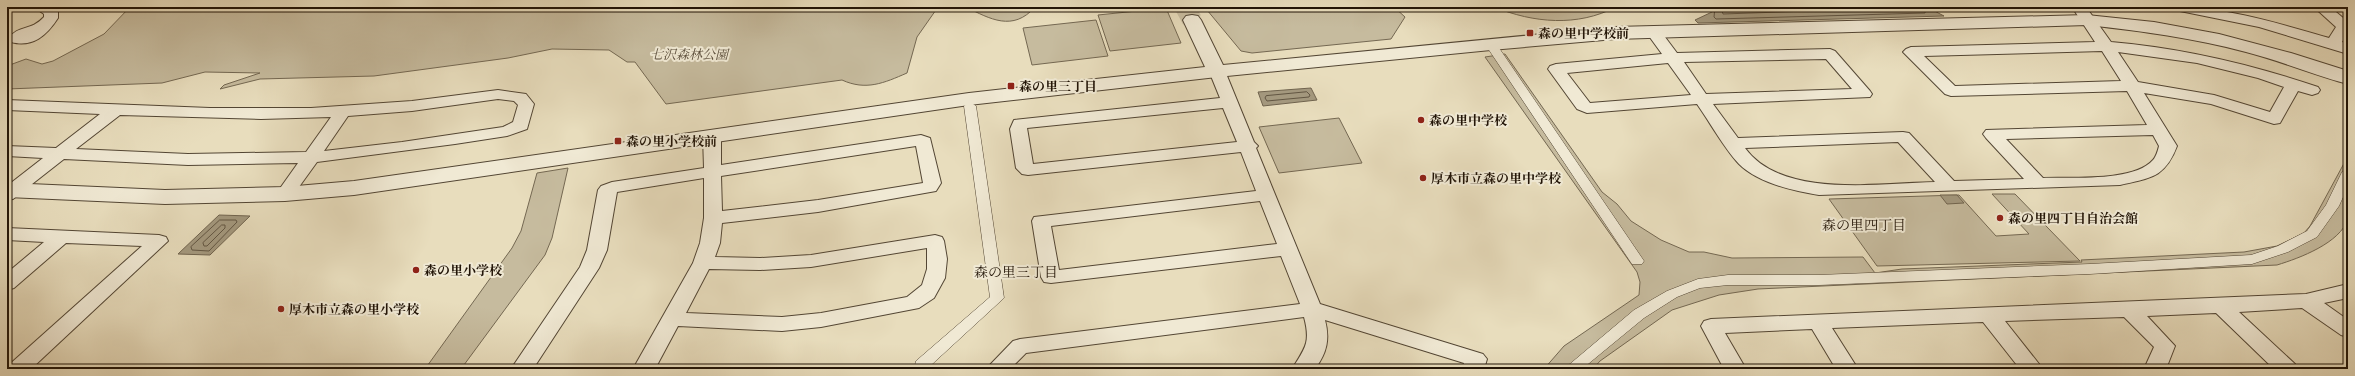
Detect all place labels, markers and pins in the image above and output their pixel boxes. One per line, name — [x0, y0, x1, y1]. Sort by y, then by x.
place label: 森の里中学校前 — [1538, 26, 1629, 42]
marker: 森の里中学校前 — [1525, 28, 1535, 38]
place label: 森の里三丁目 — [1019, 79, 1097, 95]
marker: 森の里三丁目 — [1006, 81, 1016, 91]
place label: 森の里中学校 — [1429, 113, 1508, 129]
marker: 森の里中学校 — [1416, 115, 1426, 125]
place label: 森の里小学校前 — [626, 134, 717, 150]
marker: 森の里小学校前 — [613, 136, 623, 146]
place label: 厚木市立森の里中学校 — [1431, 171, 1562, 187]
marker: 厚木市立森の里中学校 — [1418, 173, 1428, 183]
place label: 森の里四丁目自治会館 — [2008, 211, 2138, 227]
marker: 森の里四丁目自治会館 — [1995, 213, 2005, 223]
place label: 森の里小学校 — [424, 263, 503, 279]
marker: 森の里小学校 — [411, 265, 421, 275]
place label: 厚木市立森の里小学校 — [289, 302, 420, 318]
marker: 厚木市立森の里小学校 — [276, 304, 286, 314]

